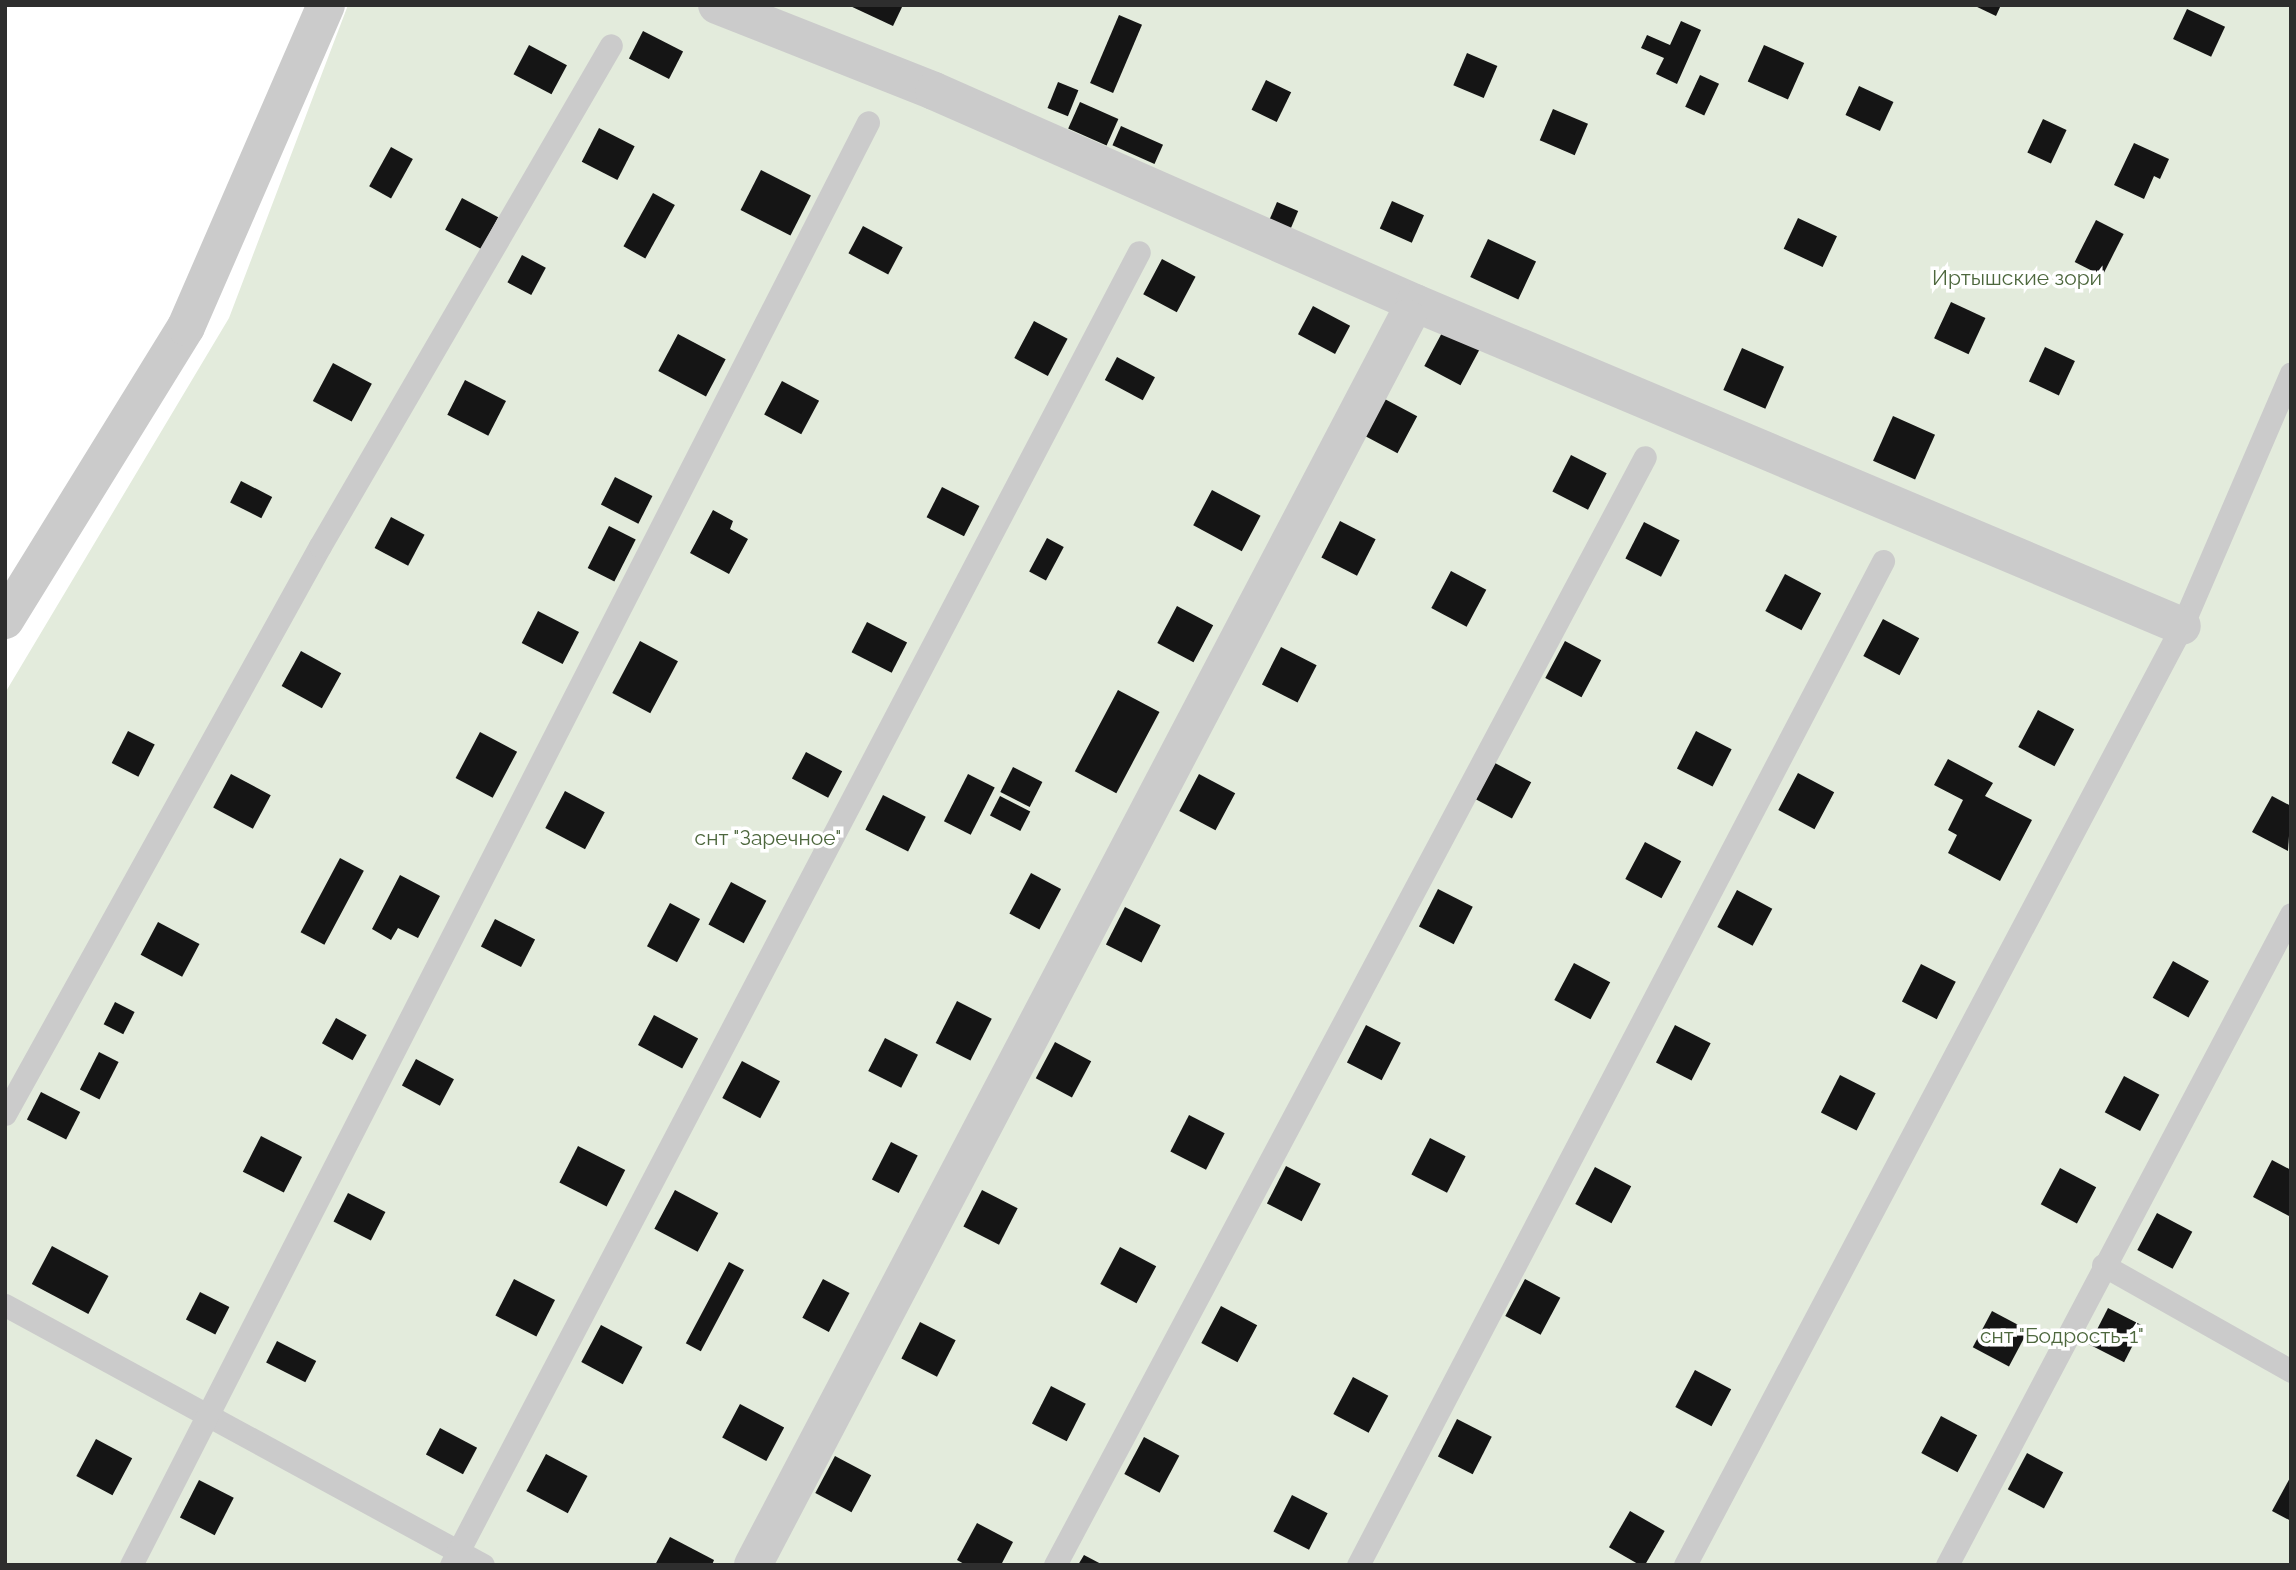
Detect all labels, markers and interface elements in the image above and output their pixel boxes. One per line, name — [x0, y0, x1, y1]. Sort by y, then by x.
park label: Иртышские зори — [1932, 265, 2102, 291]
park label: снт "Заречное" — [694, 825, 842, 851]
park label: снт "Бодрость-1" — [1980, 1323, 2144, 1349]

